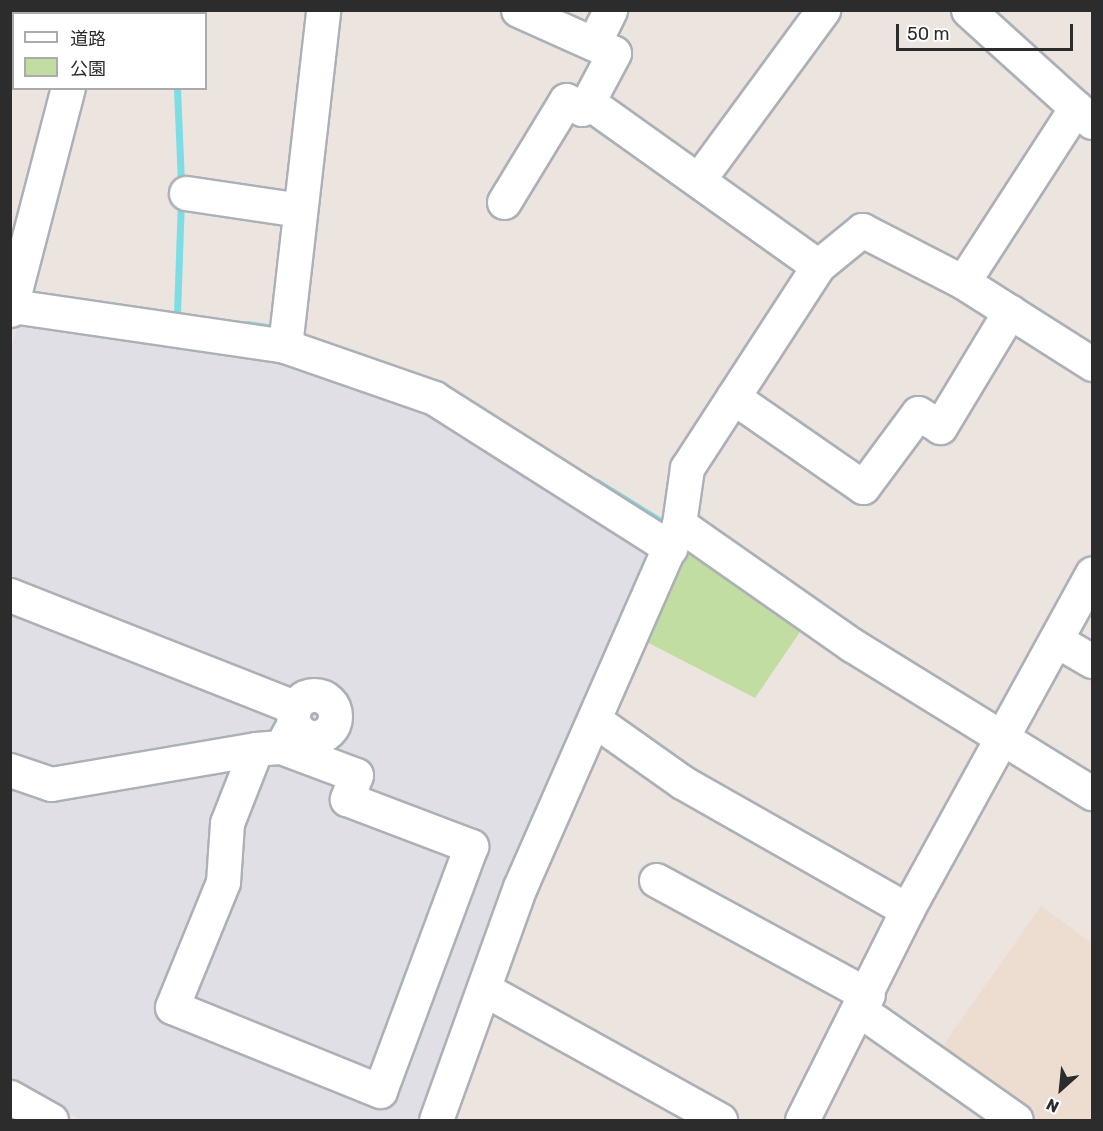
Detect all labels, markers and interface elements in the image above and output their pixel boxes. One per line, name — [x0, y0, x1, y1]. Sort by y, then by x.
legend — [12, 12, 207, 90]
scale bar — [899, 12, 1076, 50]
text: 50 m — [907, 23, 950, 45]
text: 道路 — [70, 28, 106, 50]
text: 公園 — [70, 58, 106, 80]
north arrow — [1031, 1059, 1091, 1119]
text: N — [1043, 1094, 1062, 1117]

